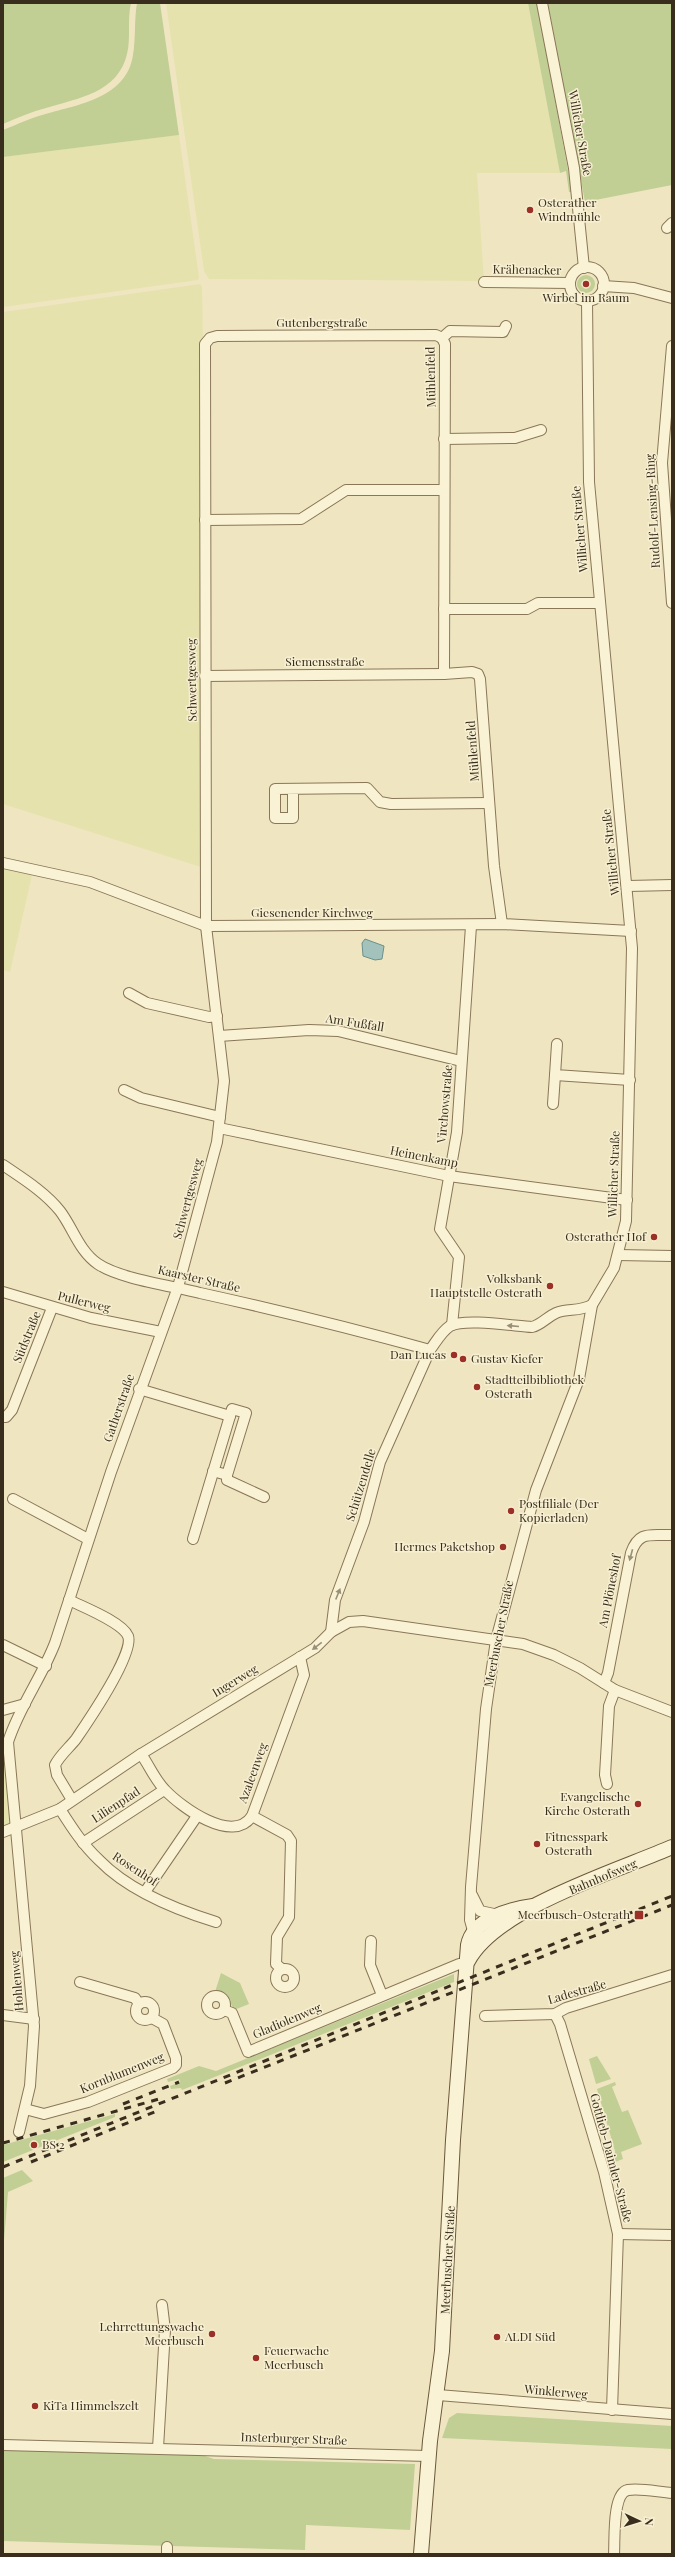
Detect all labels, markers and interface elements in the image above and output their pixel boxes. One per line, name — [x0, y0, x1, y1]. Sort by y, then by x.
street label: Willicher Straße — [565, 88, 596, 177]
place label: Osterather Windmühle — [537, 194, 600, 224]
marker: Osterather Windmühle — [525, 205, 535, 215]
street label: Krähenacker — [492, 260, 562, 278]
marker: Wirbel im Raum — [581, 279, 591, 289]
place label: Wirbel im Raum — [542, 289, 630, 305]
street label: Gutenbergstraße — [276, 314, 368, 330]
street label: Mühlenfeld — [421, 346, 439, 408]
street label: Rudolf-Lensing-Ring — [641, 453, 663, 569]
street label: Willicher Straße — [567, 485, 591, 574]
street label: Schwertgesweg — [182, 638, 200, 722]
street label: Siemensstraße — [285, 653, 365, 669]
street label: Mühlenfeld — [462, 720, 482, 782]
street label: Willicher Straße — [598, 808, 623, 897]
street label: Giesenender Kirchweg — [251, 904, 374, 920]
street label: Am Fußfall — [324, 1009, 386, 1035]
street label: Virchowstraße — [433, 1064, 455, 1145]
street label: Willicher Straße — [603, 1130, 623, 1219]
street label: Heinenkamp — [389, 1142, 460, 1170]
street label: Schwertgesweg — [169, 1156, 206, 1241]
place label: Osterather Hof — [565, 1228, 647, 1244]
marker: Osterather Hof — [649, 1232, 659, 1242]
street label: Kaarster Straße — [156, 1261, 242, 1295]
place label: Volksbank Hauptstelle Osterath — [430, 1270, 542, 1300]
marker: Volksbank Hauptstelle Osterath — [545, 1281, 555, 1291]
street label: Pullerweg — [56, 1287, 113, 1315]
street label: Südstraße — [8, 1308, 44, 1365]
one-way arrow — [507, 1322, 519, 1329]
place label: Dan Lucas — [390, 1346, 446, 1362]
marker: Dan Lucas — [449, 1350, 459, 1360]
place label: Gustav Kiefer — [471, 1350, 544, 1366]
marker: Gustav Kiefer — [458, 1354, 468, 1364]
street label: Gatherstraße — [99, 1371, 137, 1444]
place label: Stadtteilbibliothek Osterath — [485, 1371, 585, 1401]
marker: Stadtteilbibliothek Osterath — [472, 1382, 482, 1392]
street label: Schützendelle — [341, 1446, 379, 1523]
place label: Postfiliale (Der Kopierladen) — [519, 1495, 599, 1525]
marker: Postfiliale (Der Kopierladen) — [506, 1506, 516, 1516]
place label: Hermes Paketshop — [394, 1538, 495, 1554]
marker: Hermes Paketshop — [498, 1542, 508, 1552]
one-way arrow — [627, 1549, 633, 1561]
street label: Am Plöneshof — [594, 1552, 624, 1630]
street label: Meerbuscher Straße — [480, 1579, 516, 1689]
one-way arrow — [335, 1588, 341, 1599]
one-way arrow — [312, 1642, 323, 1650]
street label: Ingerweg — [209, 1660, 261, 1700]
street label: Azaleenweg — [233, 1740, 271, 1806]
street label: Lilienpfad — [88, 1783, 143, 1826]
place label: Evangelische Kirche Osterath — [544, 1788, 630, 1818]
marker: Evangelische Kirche Osterath — [633, 1799, 643, 1809]
place label: Fitnesspark Osterath — [545, 1828, 609, 1858]
marker: Fitnesspark Osterath — [532, 1839, 542, 1849]
street label: Rosenhof — [110, 1848, 162, 1889]
street label: Bahnhofsweg — [566, 1854, 640, 1898]
place label: Meerbusch-Osterath — [517, 1906, 630, 1922]
marker: Meerbusch-Osterath — [633, 1909, 645, 1921]
street label: Hohlenweg — [5, 1950, 27, 2012]
street label: Ladestraße — [546, 1975, 608, 2007]
street label: Gladiolenweg — [250, 1998, 324, 2042]
street label: Kornblumenweg — [77, 2048, 167, 2096]
street label: Gottlieb-Daimler-Straße — [587, 2091, 637, 2224]
place label: BS 2 — [42, 2136, 65, 2152]
marker: BS 2 — [29, 2140, 39, 2150]
street label: Meerbuscher Straße — [436, 2205, 458, 2315]
place label: Lehrrettungswache Meerbusch — [100, 2318, 204, 2348]
place label: ALDI Süd — [504, 2328, 555, 2344]
marker: Lehrrettungswache Meerbusch — [207, 2329, 217, 2339]
marker: ALDI Süd — [492, 2332, 502, 2342]
place label: Feuerwache Meerbusch — [264, 2342, 329, 2372]
marker: Feuerwache Meerbusch — [251, 2353, 261, 2363]
street label: Winklerweg — [523, 2380, 589, 2402]
place label: KiTa Himmelszelt — [43, 2397, 139, 2413]
marker: KiTa Himmelszelt — [30, 2401, 40, 2411]
street label: Insterburger Straße — [240, 2428, 348, 2448]
north arrow — [619, 2501, 659, 2541]
text: N — [642, 2517, 657, 2526]

